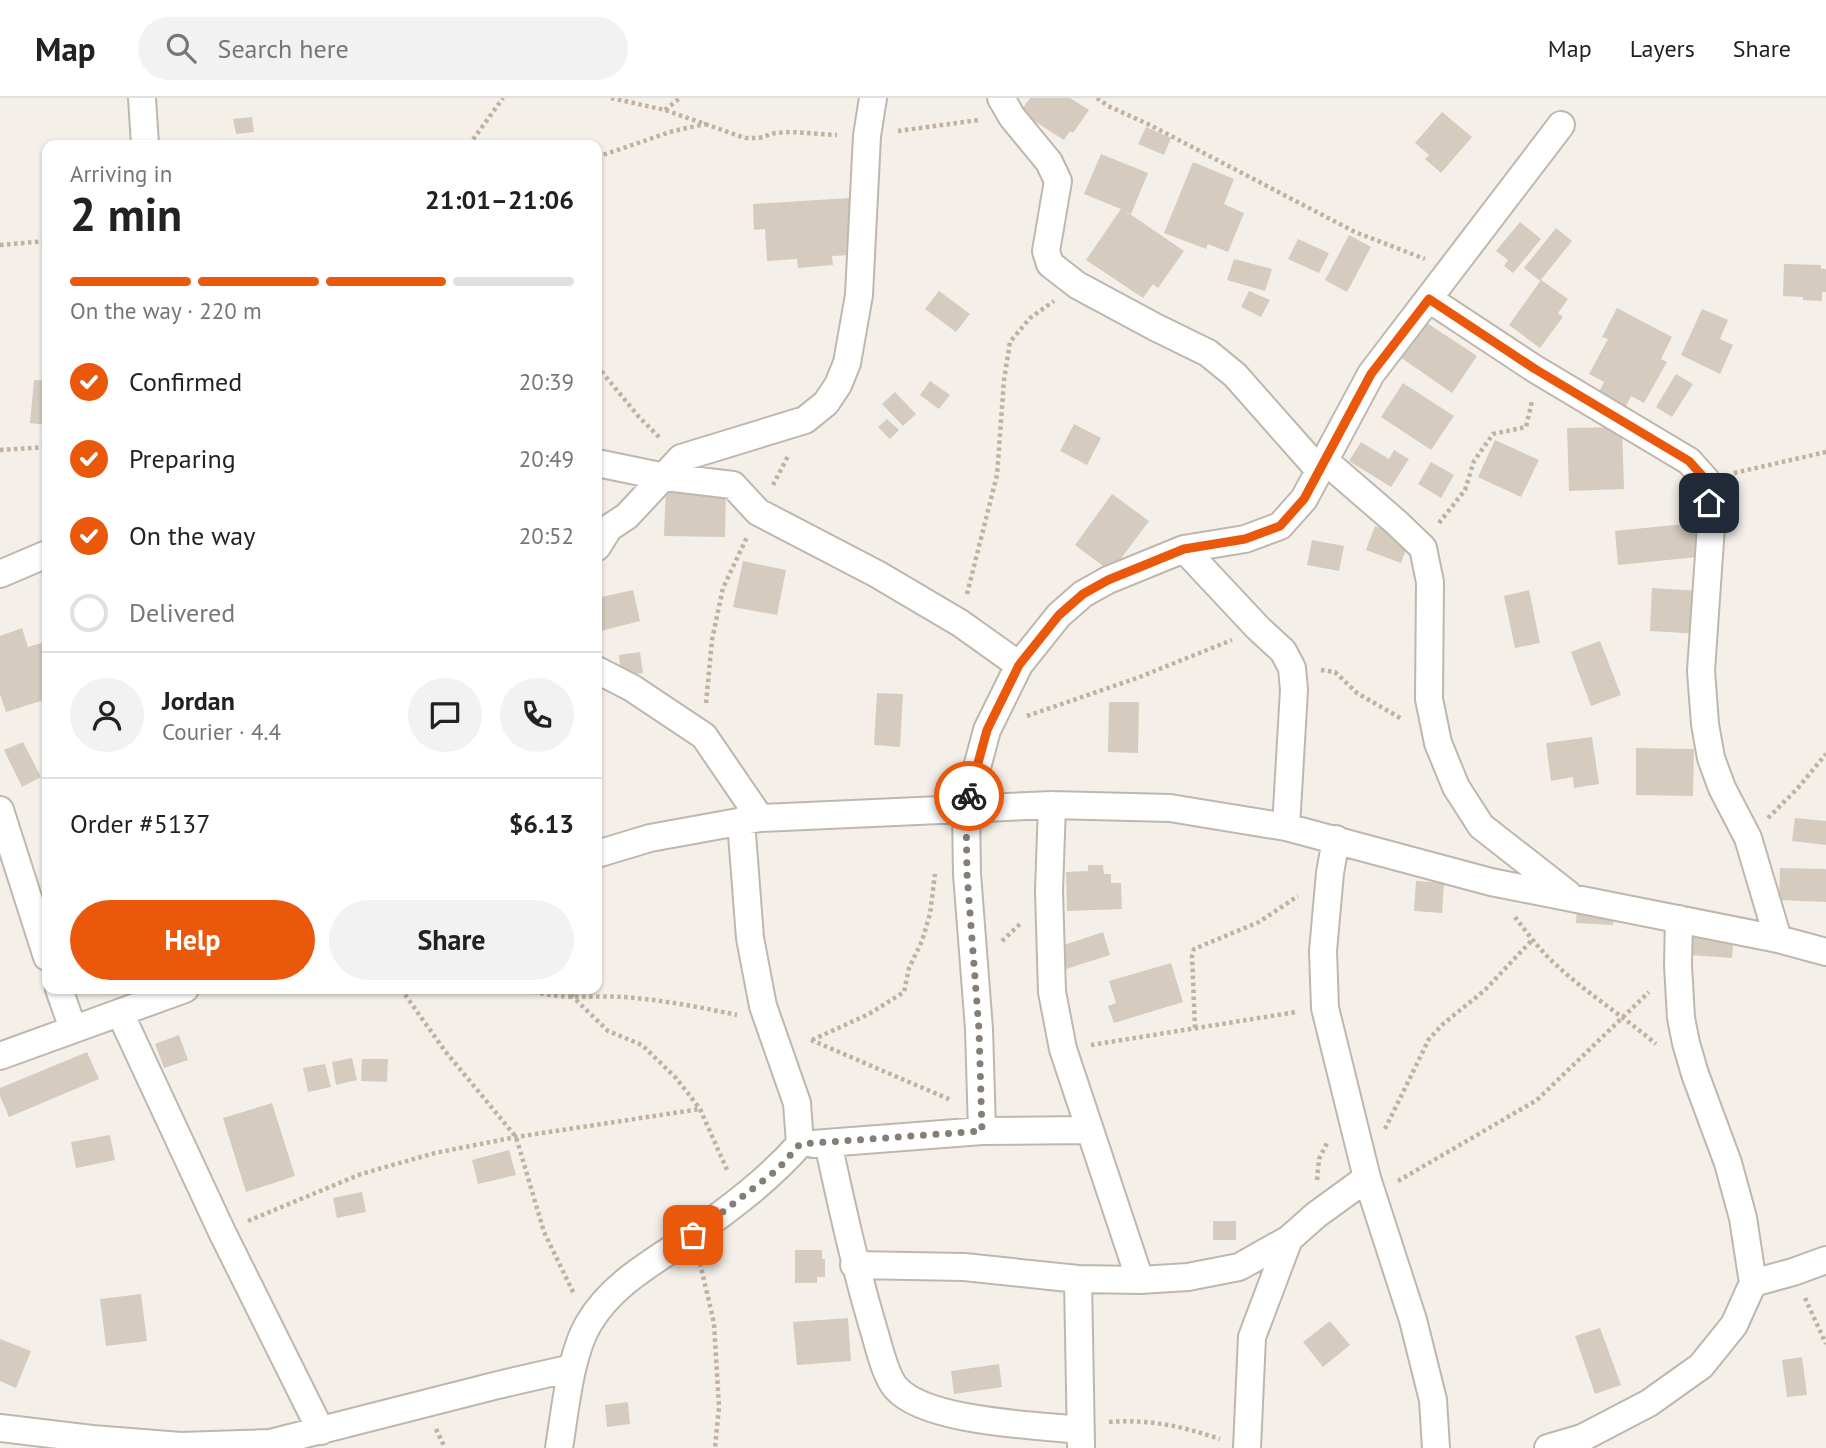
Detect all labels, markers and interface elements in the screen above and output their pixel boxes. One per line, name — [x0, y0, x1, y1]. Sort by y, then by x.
search box — [138, 17, 628, 80]
text: Map — [35, 27, 96, 70]
icon: search — [162, 29, 200, 67]
text: Search here — [218, 32, 349, 65]
text: Map — [1548, 33, 1592, 64]
text: Layers — [1630, 33, 1695, 64]
text: Share — [1733, 33, 1791, 64]
text: Arriving in — [70, 159, 172, 188]
text: 21:01–21:06 — [425, 183, 574, 216]
text: 2 min — [70, 184, 182, 244]
text: On the way · 220 m — [70, 296, 262, 325]
icon: check — [70, 363, 108, 401]
text: Confirmed — [129, 365, 242, 398]
text: 20:39 — [519, 367, 574, 396]
icon: check — [70, 440, 108, 478]
text: Preparing — [129, 442, 236, 475]
text: 20:49 — [519, 444, 574, 473]
pin — [1679, 473, 1739, 533]
icon: home — [1690, 484, 1728, 522]
icon: check — [70, 517, 108, 555]
text: On the way — [129, 519, 255, 552]
text: 20:52 — [519, 521, 574, 550]
text: Delivered — [129, 596, 235, 629]
button: person — [70, 678, 144, 752]
button: chat — [408, 678, 482, 752]
button: phone — [500, 678, 574, 752]
text: Jordan — [162, 684, 235, 717]
text: Courier · 4.4 — [162, 717, 281, 746]
courier — [934, 761, 1004, 831]
icon: bike — [950, 777, 988, 815]
text: Order #5137 — [70, 807, 210, 840]
text: $6.13 — [509, 807, 574, 840]
button: Help — [70, 900, 315, 980]
button: Share — [329, 900, 574, 980]
pin — [663, 1205, 723, 1265]
icon: bag — [674, 1216, 712, 1254]

